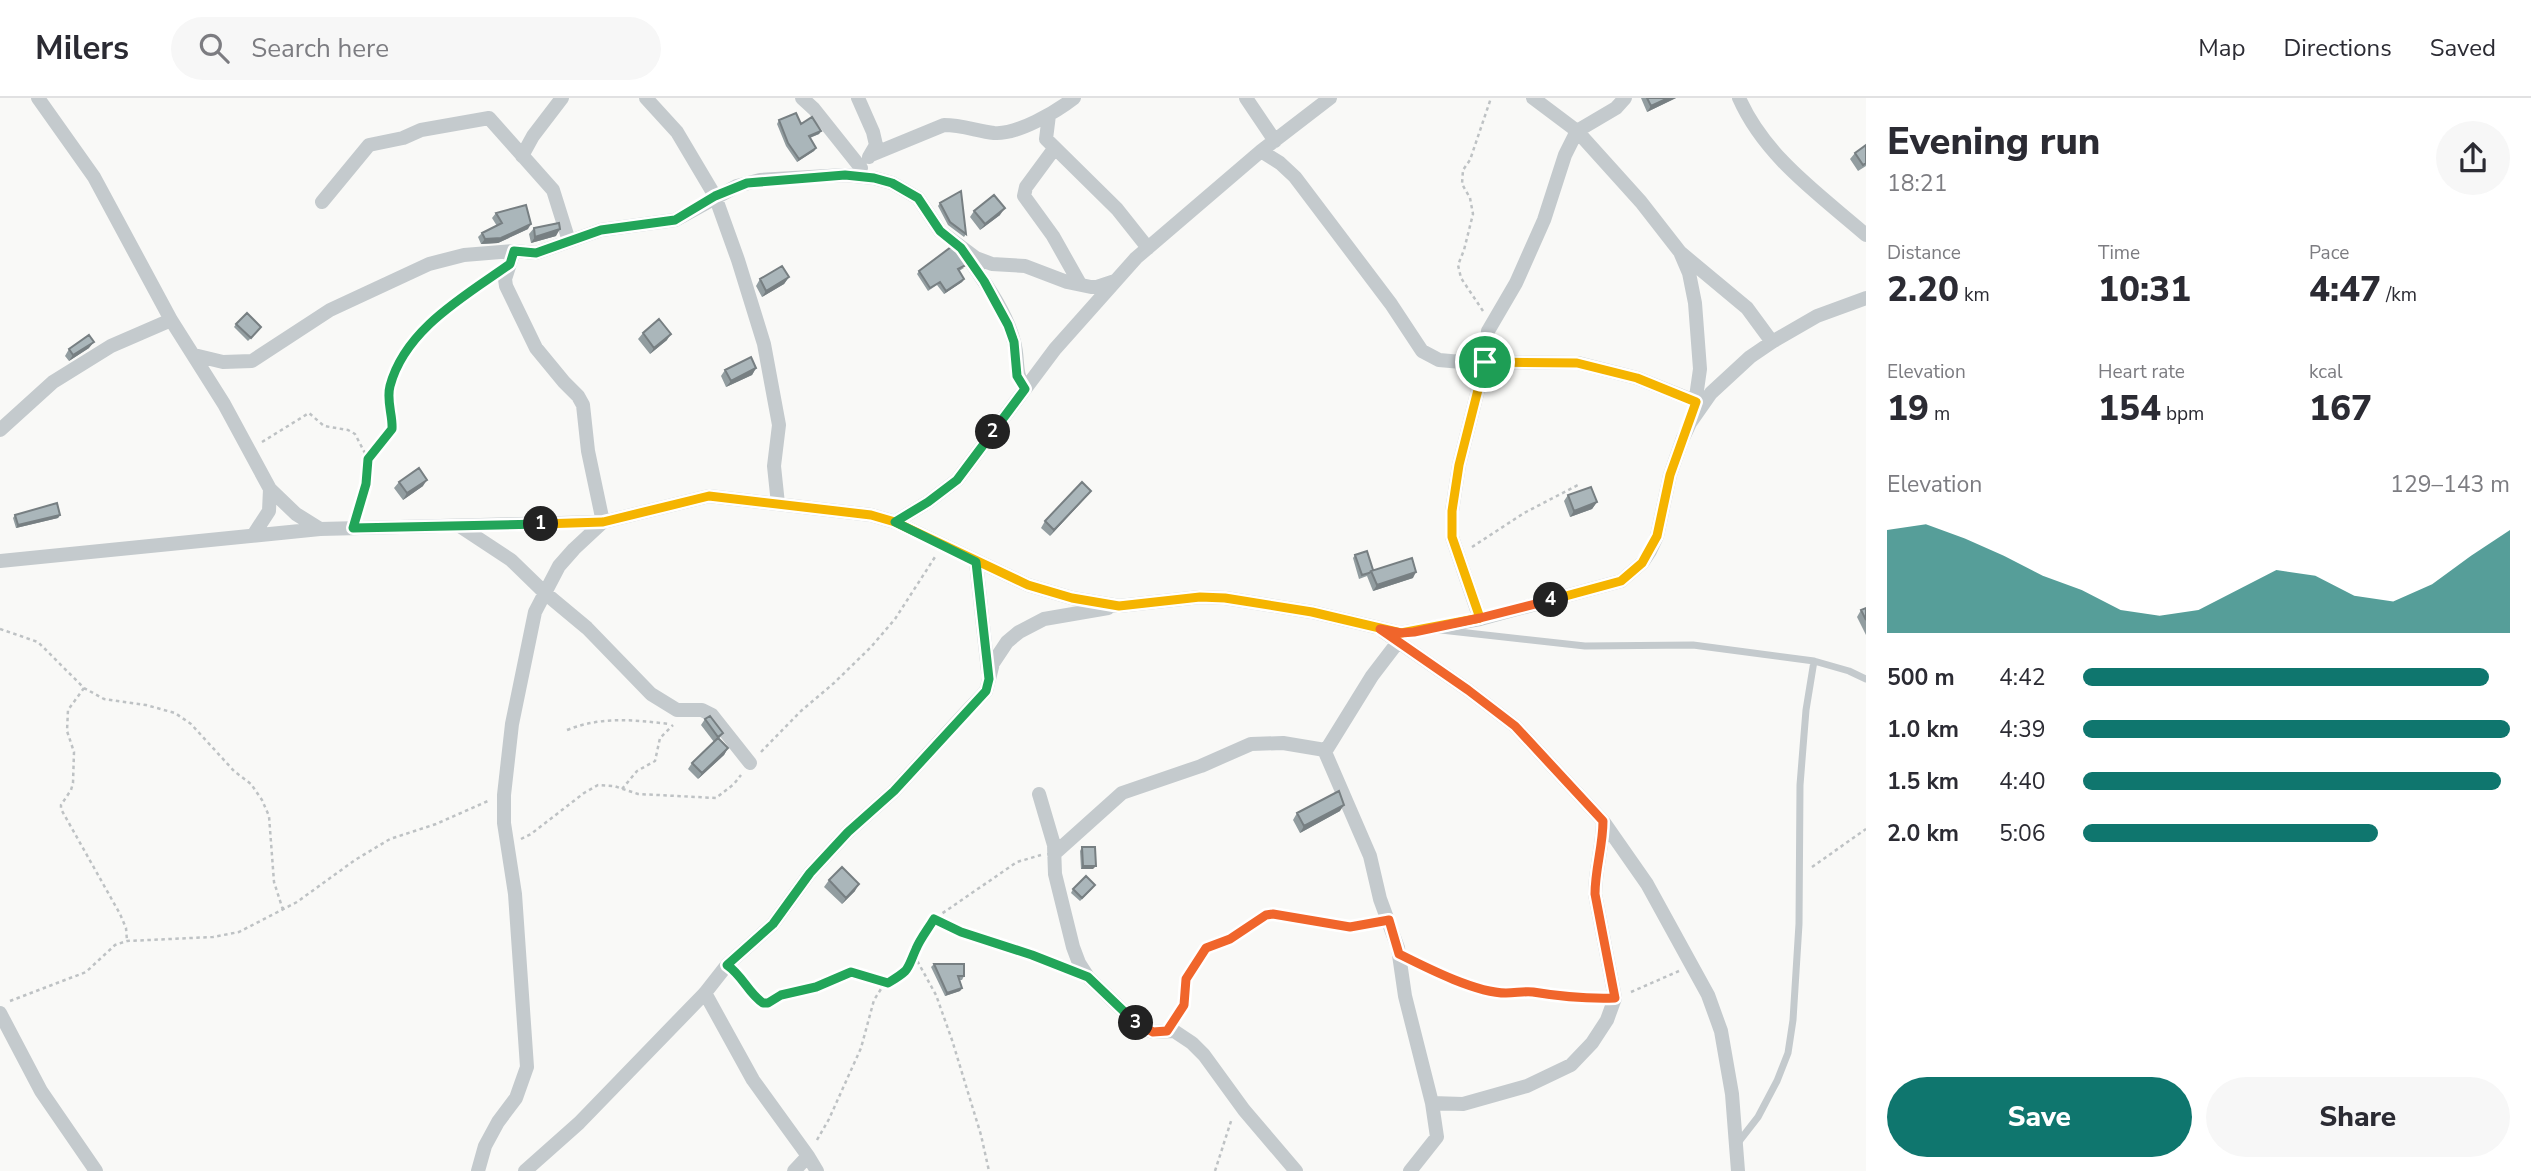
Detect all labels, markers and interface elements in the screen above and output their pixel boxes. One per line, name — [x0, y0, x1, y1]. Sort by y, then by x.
search box — [171, 17, 661, 80]
text: Milers — [35, 26, 129, 71]
icon: search — [195, 29, 233, 67]
text: Search here — [251, 31, 389, 66]
text: Map — [2198, 32, 2245, 64]
text: Directions — [2283, 32, 2392, 64]
text: Saved — [2430, 32, 2496, 64]
text: Evening run — [1887, 116, 2100, 167]
button: share — [2436, 121, 2510, 195]
text: 18:21 — [1887, 168, 1947, 199]
text: Distance — [1887, 240, 1961, 266]
text: Time — [2098, 240, 2140, 266]
text: Pace — [2309, 240, 2349, 266]
text: 2.20 — [1887, 266, 1959, 313]
text: 10:31 — [2098, 266, 2191, 313]
text: 4:47 — [2309, 266, 2381, 313]
text: km — [1959, 282, 1990, 308]
text: /km — [2381, 282, 2417, 308]
pin — [1455, 332, 1515, 392]
icon: arrive — [1466, 343, 1504, 381]
text: Elevation — [1887, 359, 1966, 385]
text: Heart rate — [2098, 359, 2185, 385]
text: kcal — [2309, 359, 2343, 385]
text: 19 — [1887, 385, 1929, 432]
text: 154 — [2098, 385, 2161, 432]
text: 167 — [2309, 385, 2372, 432]
text: m — [1929, 401, 1950, 427]
text: bpm — [2161, 401, 2204, 427]
pin: 2 — [976, 414, 1010, 450]
text: 2 — [987, 418, 998, 444]
text: Elevation — [1887, 469, 1982, 500]
text: 129–143 m — [2390, 469, 2510, 500]
pin: 1 — [524, 506, 558, 542]
text: 1 — [535, 510, 546, 536]
pin: 4 — [1534, 582, 1568, 618]
text: 4 — [1545, 586, 1556, 612]
text: 500 m — [1887, 662, 1955, 693]
text: 4:42 — [1999, 662, 2046, 693]
text: 1.0 km — [1887, 714, 1959, 745]
text: 4:39 — [1999, 714, 2046, 745]
text: 1.5 km — [1887, 766, 1959, 797]
text: 4:40 — [1999, 766, 2046, 797]
text: 2.0 km — [1887, 818, 1959, 849]
text: 5:06 — [1999, 818, 2046, 849]
pin: 3 — [1118, 1006, 1154, 1040]
text: 3 — [1130, 1009, 1141, 1035]
button: Save — [1887, 1077, 2192, 1157]
button: Share — [2206, 1077, 2510, 1157]

